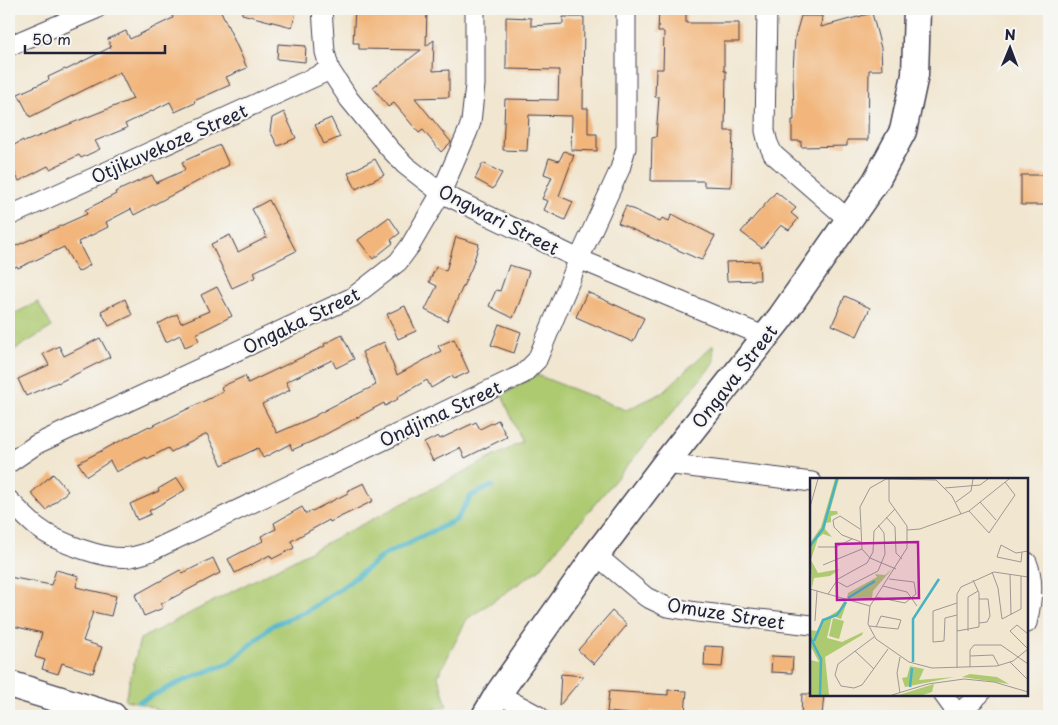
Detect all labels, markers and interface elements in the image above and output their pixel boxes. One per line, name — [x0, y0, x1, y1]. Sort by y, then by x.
scale bar — [25, 22, 165, 54]
north arrow — [986, 22, 1036, 72]
text: N — [1005, 24, 1016, 45]
text: 50 m — [32, 27, 71, 50]
street label: Otjikuvekoze Street — [87, 96, 251, 190]
street label: Ongwari Street — [434, 177, 564, 261]
street label: Ongaka Street — [238, 280, 364, 360]
street label: Ongava Street — [685, 318, 783, 434]
street label: Ondjima Street — [375, 373, 505, 453]
inset map — [810, 478, 1028, 695]
street label: Omuze Street — [665, 590, 787, 636]

